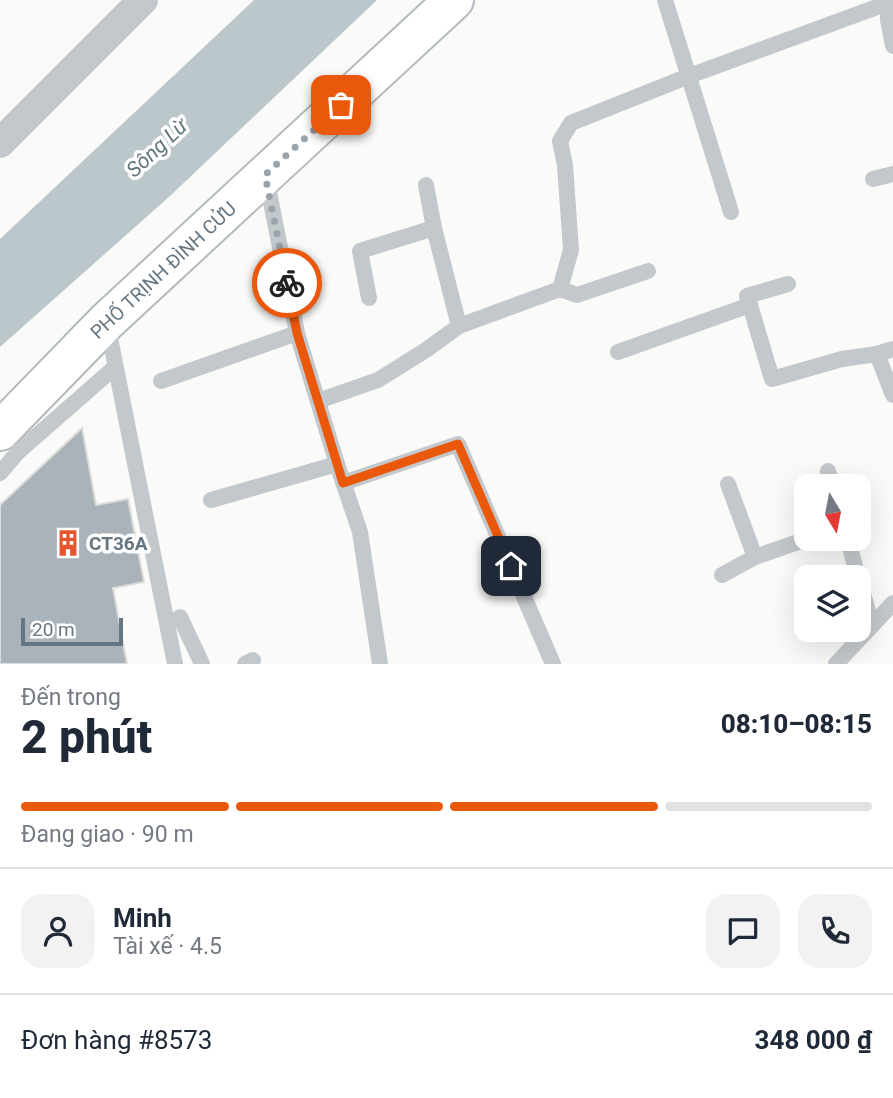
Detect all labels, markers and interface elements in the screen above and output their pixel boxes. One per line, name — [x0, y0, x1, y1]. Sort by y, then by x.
pin — [311, 75, 371, 135]
icon: bag — [322, 86, 360, 124]
water label: Sông Lừ — [121, 113, 194, 182]
street label: PHỐ TRỊNH ĐÌNH CỬU — [85, 196, 241, 344]
courier — [252, 248, 322, 318]
icon: bike — [268, 264, 306, 302]
north arrow — [794, 474, 872, 551]
map controls — [794, 474, 871, 642]
building icon: CT36A — [53, 528, 83, 558]
place label: CT36A — [89, 532, 148, 555]
pin — [481, 536, 541, 596]
icon: home — [492, 547, 530, 585]
button: layers — [794, 565, 871, 642]
scale bar — [21, 615, 122, 647]
text: 20 m — [32, 618, 75, 641]
text: Đến trong — [21, 684, 121, 711]
text: 08:10–08:15 — [721, 709, 872, 739]
text: 2 phút — [21, 710, 152, 764]
text: Đang giao · 90 m — [21, 821, 194, 848]
button: person — [21, 894, 95, 968]
button: chat — [706, 894, 780, 968]
button: phone — [798, 894, 872, 968]
text: Minh — [113, 903, 172, 933]
text: Tài xế · 4.5 — [113, 933, 222, 960]
text: Đơn hàng #8573 — [21, 1025, 212, 1055]
text: 348 000 ₫ — [755, 1025, 872, 1055]

